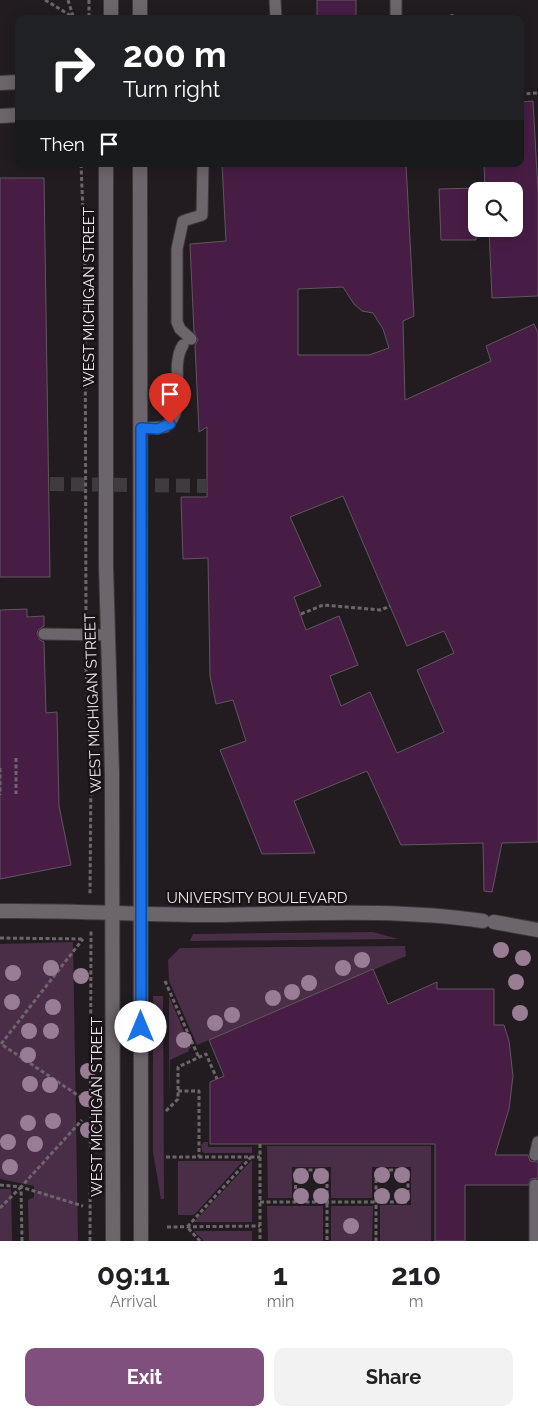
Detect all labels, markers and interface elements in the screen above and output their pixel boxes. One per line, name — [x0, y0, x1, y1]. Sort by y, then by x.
text: 200 m — [123, 34, 227, 75]
icon: right — [40, 35, 105, 100]
text: Turn right — [123, 76, 220, 102]
icon: arrive — [95, 130, 123, 158]
text: Then — [40, 133, 85, 155]
map controls — [468, 182, 523, 237]
button: search — [468, 182, 523, 237]
street label: WEST MICHIGAN STREET — [80, 207, 98, 387]
pin — [149, 373, 191, 424]
icon: arrive — [156, 380, 184, 408]
street label: WEST MICHIGAN STREET — [81, 613, 105, 793]
street label: UNIVERSITY BOULEVARD — [166, 889, 348, 907]
position arrow — [114, 1000, 166, 1052]
street label: WEST MICHIGAN STREET — [88, 1017, 106, 1197]
text: 09:11 — [97, 1257, 170, 1292]
text: 1 — [273, 1257, 288, 1292]
text: 210 — [391, 1257, 441, 1292]
text: Arrival — [110, 1292, 157, 1311]
text: min — [267, 1292, 294, 1311]
text: m — [409, 1292, 423, 1311]
button: Exit — [25, 1348, 264, 1406]
button: Share — [274, 1348, 513, 1406]

